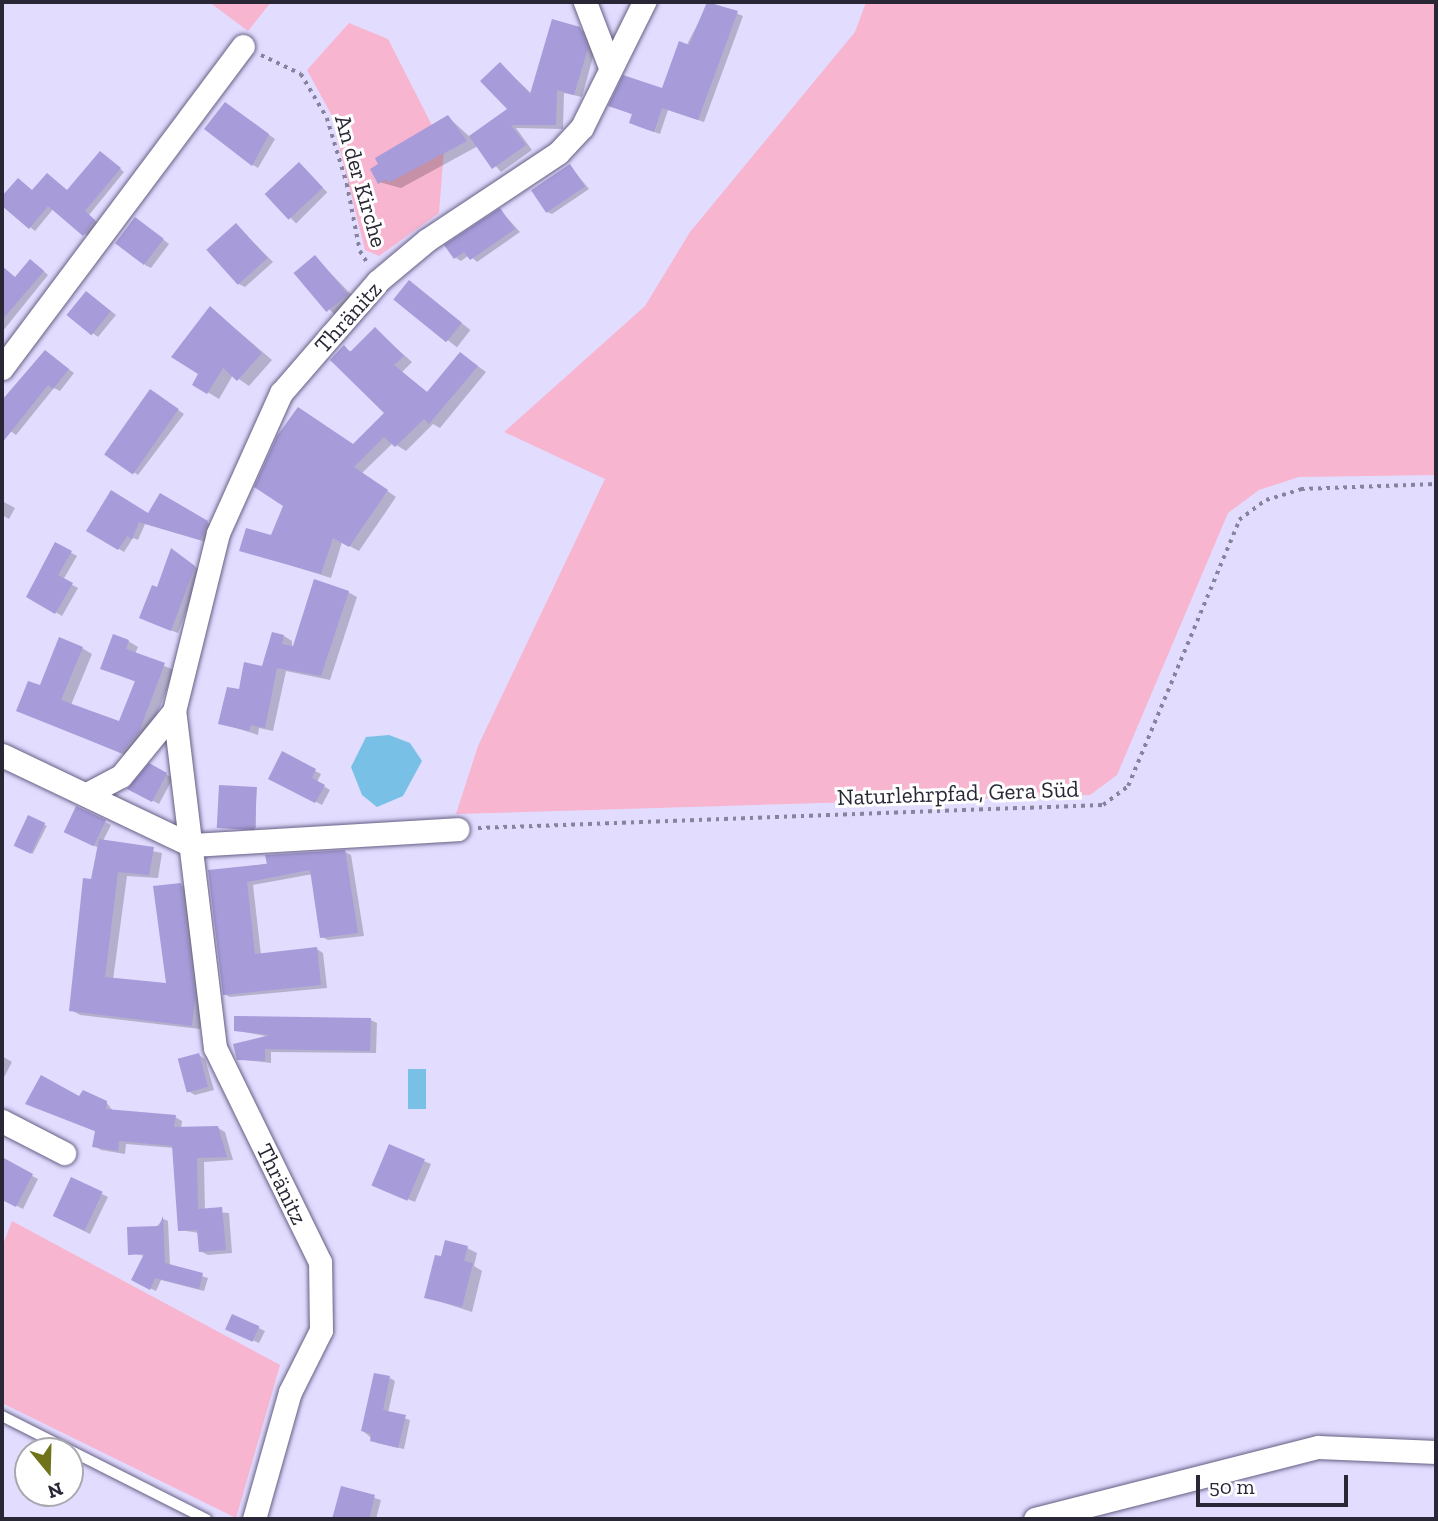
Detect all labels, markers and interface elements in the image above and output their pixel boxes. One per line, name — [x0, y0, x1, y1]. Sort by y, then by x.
street label: An der Kirche — [329, 111, 393, 251]
street label: Thränitz — [309, 276, 387, 358]
street label: Naturlehrpfad, Gera Süd — [837, 775, 1079, 811]
street label: Thränitz — [251, 1139, 313, 1229]
north arrow — [14, 1437, 84, 1507]
scale bar — [1200, 1462, 1352, 1506]
text: 50 m — [1209, 1474, 1255, 1499]
text: N — [45, 1477, 66, 1504]

